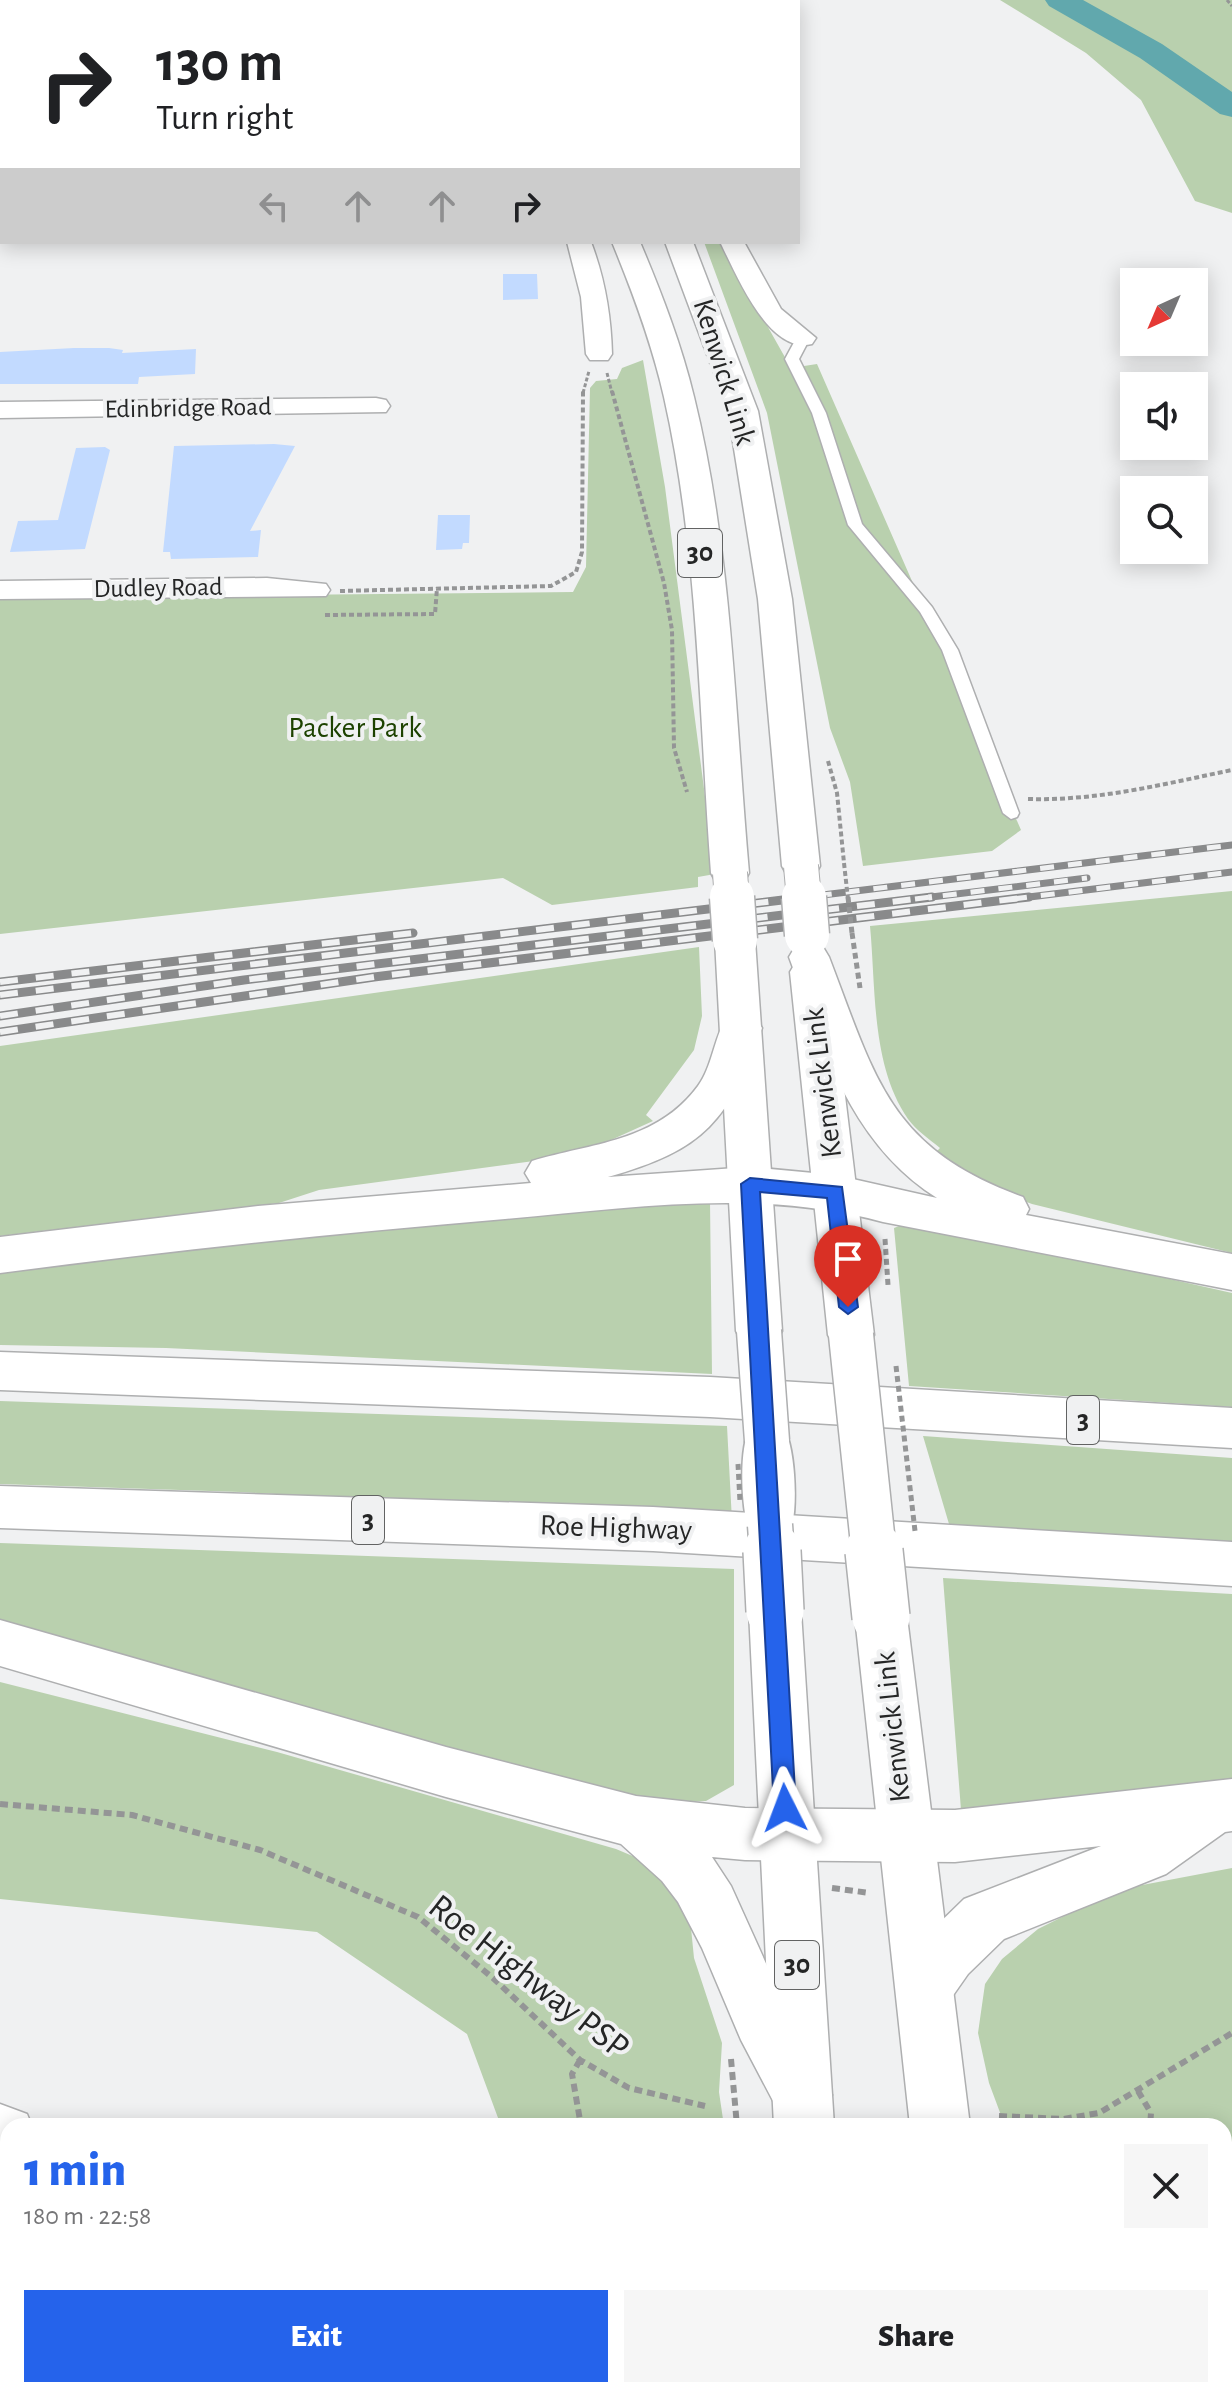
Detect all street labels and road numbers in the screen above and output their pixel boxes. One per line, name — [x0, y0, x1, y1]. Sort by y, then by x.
street label: Kenwick Link — [688, 295, 761, 449]
street label: Edinbridge Road — [104, 394, 272, 422]
road number: 30 — [678, 529, 722, 577]
street label: Dudley Road — [93, 574, 223, 602]
street label: Kenwick Link — [799, 1006, 847, 1160]
road number: 3 — [1067, 1396, 1099, 1444]
road number: 3 — [352, 1496, 384, 1544]
street label: Roe Highway — [539, 1510, 693, 1546]
street label: Kenwick Link — [870, 1650, 916, 1804]
street label: Roe Highway PSP — [422, 1888, 636, 2066]
road number: 30 — [775, 1941, 819, 1989]

